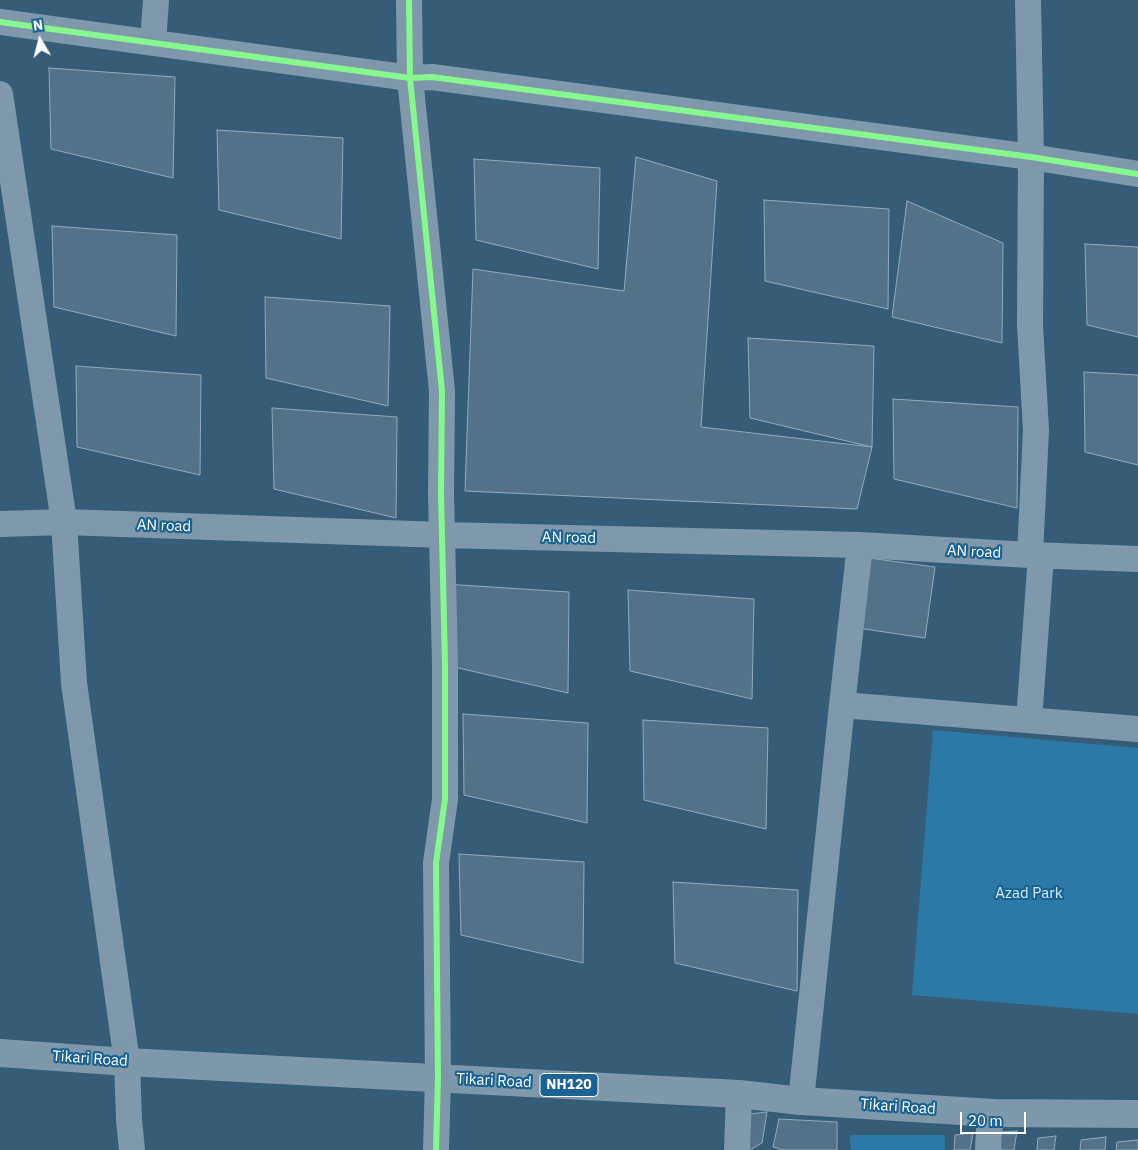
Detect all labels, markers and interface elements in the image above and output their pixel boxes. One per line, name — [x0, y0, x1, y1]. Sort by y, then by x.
north arrow — [15, 15, 65, 65]
text: N — [32, 16, 44, 35]
street label: AN road — [137, 516, 191, 536]
street label: AN road — [542, 529, 596, 547]
street label: AN road — [946, 542, 1002, 562]
park label: Azad Park — [995, 885, 1063, 903]
street label: Tikari Road — [52, 1047, 128, 1071]
street label: Tikari Road — [456, 1070, 532, 1092]
road number: NH120 — [540, 1074, 598, 1096]
street label: Tikari Road — [860, 1095, 936, 1119]
scale bar — [963, 1102, 1029, 1134]
text: 20 m — [968, 1111, 1003, 1130]

